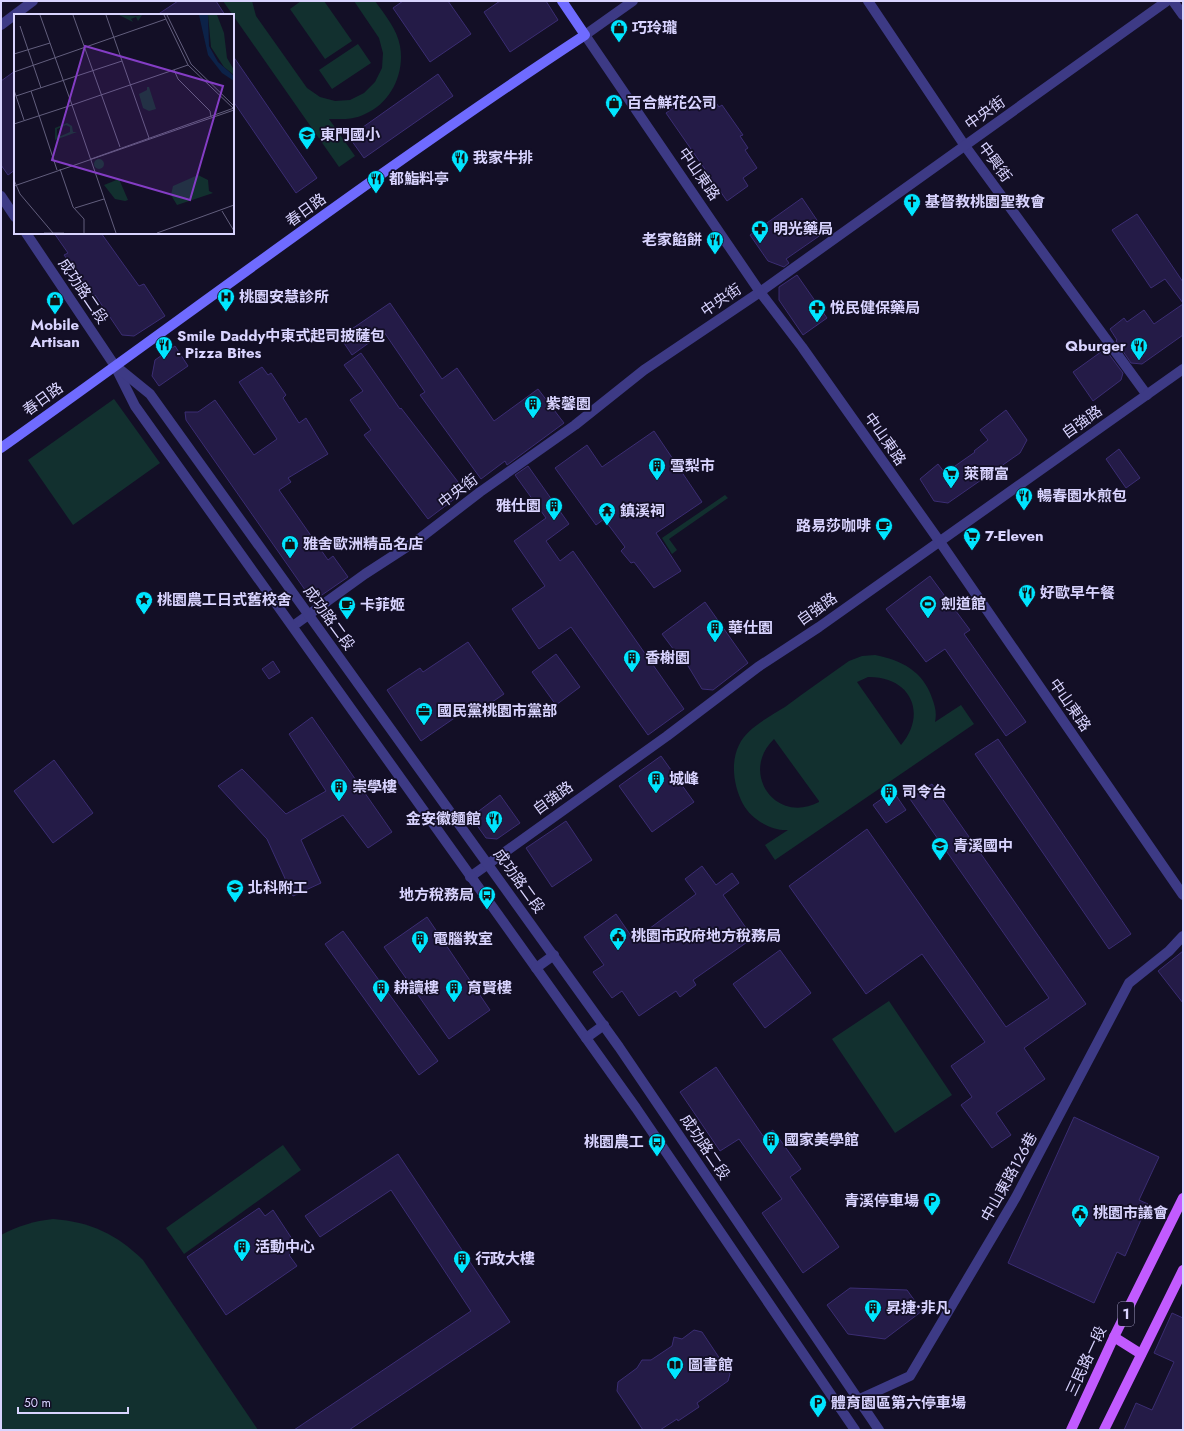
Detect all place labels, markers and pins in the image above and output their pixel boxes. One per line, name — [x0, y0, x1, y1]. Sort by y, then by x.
place label: 巧玲瓏 — [632, 17, 677, 39]
shop icon: 巧玲瓏 — [609, 18, 629, 43]
place label: 百合鮮花公司 — [627, 92, 717, 114]
shop icon: 百合鮮花公司 — [604, 93, 624, 118]
place label: 東門國小 — [320, 124, 381, 146]
school or university icon: 東門國小 — [297, 125, 317, 150]
place label: 我家牛排 — [473, 147, 533, 169]
restaurant icon: 我家牛排 — [450, 148, 470, 173]
place label: 都鮨料亭 — [389, 168, 449, 190]
restaurant icon: 都鮨料亭 — [366, 169, 386, 194]
place label: 基督教桃園聖教會 — [925, 191, 1045, 213]
church icon: 基督教桃園聖教會 — [902, 192, 922, 217]
place label: 明光藥局 — [773, 218, 833, 240]
pharmacy icon: 明光藥局 — [750, 219, 770, 244]
place label: 老家餡餅 — [642, 229, 702, 251]
restaurant icon: 老家餡餅 — [705, 230, 725, 255]
place label: 桃園安慧診所 — [239, 286, 329, 308]
hospital icon: 桃園安慧診所 — [216, 287, 236, 312]
shop icon: Mobile Artisan — [45, 290, 65, 315]
place label: 悅民健保藥局 — [830, 297, 920, 319]
pharmacy icon: 悅民健保藥局 — [807, 298, 827, 323]
place label: Mobile Artisan — [29, 314, 80, 353]
place label: Smile Daddy中東式起司披薩包 - Pizza Bites — [177, 325, 385, 364]
restaurant icon: Smile Daddy中東式起司披薩包 - Pizza Bites — [154, 335, 174, 360]
place label: Qburger — [1065, 335, 1127, 357]
restaurant icon: Qburger — [1129, 336, 1149, 361]
place label: 紫馨園 — [546, 393, 591, 415]
building icon: 紫馨園 — [523, 394, 543, 419]
place label: 雪梨市 — [670, 455, 715, 477]
building icon: 雪梨市 — [647, 456, 667, 481]
place label: 萊爾富 — [964, 463, 1009, 485]
supermarket icon: 萊爾富 — [941, 464, 961, 489]
place label: 暢春園水煎包 — [1037, 485, 1127, 507]
restaurant icon: 暢春園水煎包 — [1014, 486, 1034, 511]
place label: 雅仕園 — [496, 495, 541, 517]
building icon: 雅仕園 — [544, 496, 564, 521]
place label: 鎮溪祠 — [620, 500, 665, 522]
temple icon: 鎮溪祠 — [597, 501, 617, 526]
place label: 路易莎咖啡 — [796, 515, 871, 537]
cafe icon: 路易莎咖啡 — [874, 516, 894, 541]
place label: 7-Eleven — [985, 525, 1044, 547]
supermarket icon: 7-Eleven — [962, 526, 982, 551]
place label: 雅舍歐洲精品名店 — [303, 533, 423, 555]
shop icon: 雅舍歐洲精品名店 — [280, 534, 300, 559]
place label: 好歐早午餐 — [1040, 582, 1115, 604]
restaurant icon: 好歐早午餐 — [1017, 583, 1037, 608]
place label: 桃園農工日式舊校舍 — [157, 589, 292, 611]
place icon: 桃園農工日式舊校舍 — [134, 590, 154, 615]
place label: 劍道館 — [941, 593, 986, 615]
place label: 卡菲姬 — [360, 594, 405, 616]
sports icon: 劍道館 — [918, 594, 938, 619]
cafe icon: 卡菲姬 — [337, 595, 357, 620]
place label: 華仕園 — [728, 617, 773, 639]
building icon: 華仕園 — [705, 618, 725, 643]
place label: 香榭園 — [645, 647, 690, 669]
building icon: 香榭園 — [622, 648, 642, 673]
place label: 國民黨桃園市黨部 — [437, 700, 557, 722]
office icon: 國民黨桃園市黨部 — [414, 701, 434, 726]
place label: 城峰 — [669, 768, 699, 790]
building icon: 城峰 — [646, 769, 666, 794]
place label: 崇學樓 — [352, 776, 397, 798]
building icon: 崇學樓 — [329, 777, 349, 802]
place label: 司令台 — [902, 781, 947, 803]
building icon: 司令台 — [879, 782, 899, 807]
place label: 金安徽麵館 — [406, 808, 481, 830]
restaurant icon: 金安徽麵館 — [484, 809, 504, 834]
place label: 青溪國中 — [953, 835, 1013, 857]
school or university icon: 青溪國中 — [930, 836, 950, 861]
place label: 北科附工 — [248, 877, 308, 899]
school or university icon: 北科附工 — [225, 878, 245, 903]
place label: 地方稅務局 — [399, 884, 474, 906]
bus stop icon: 地方稅務局 — [477, 885, 497, 910]
place label: 桃園市政府地方稅務局 — [631, 925, 781, 947]
public building icon: 桃園市政府地方稅務局 — [608, 926, 628, 951]
place label: 電腦教室 — [433, 928, 493, 950]
building icon: 電腦教室 — [410, 929, 430, 954]
place label: 耕讀樓 — [394, 977, 439, 999]
place label: 育賢樓 — [467, 977, 512, 999]
building icon: 耕讀樓 — [371, 978, 391, 1003]
building icon: 育賢樓 — [444, 978, 464, 1003]
place label: 國家美學館 — [784, 1129, 859, 1151]
building icon: 國家美學館 — [761, 1130, 781, 1155]
place label: 桃園農工 — [584, 1131, 644, 1153]
bus stop icon: 桃園農工 — [647, 1132, 667, 1157]
place label: 青溪停車場 — [844, 1190, 919, 1212]
parking icon: 青溪停車場 — [922, 1191, 942, 1216]
place label: 桃園市議會 — [1093, 1202, 1168, 1224]
public building icon: 桃園市議會 — [1070, 1203, 1090, 1228]
place label: 活動中心 — [255, 1236, 315, 1258]
building icon: 活動中心 — [232, 1237, 252, 1262]
place label: 行政大樓 — [475, 1248, 535, 1270]
building icon: 行政大樓 — [452, 1249, 472, 1274]
place label: 昇捷•非凡 — [886, 1297, 951, 1319]
building icon: 昇捷•非凡 — [863, 1298, 883, 1323]
place label: 圖書館 — [688, 1354, 733, 1376]
library icon: 圖書館 — [665, 1355, 685, 1380]
place label: 體育園區第六停車場 — [831, 1392, 966, 1414]
parking icon: 體育園區第六停車場 — [808, 1393, 828, 1418]

